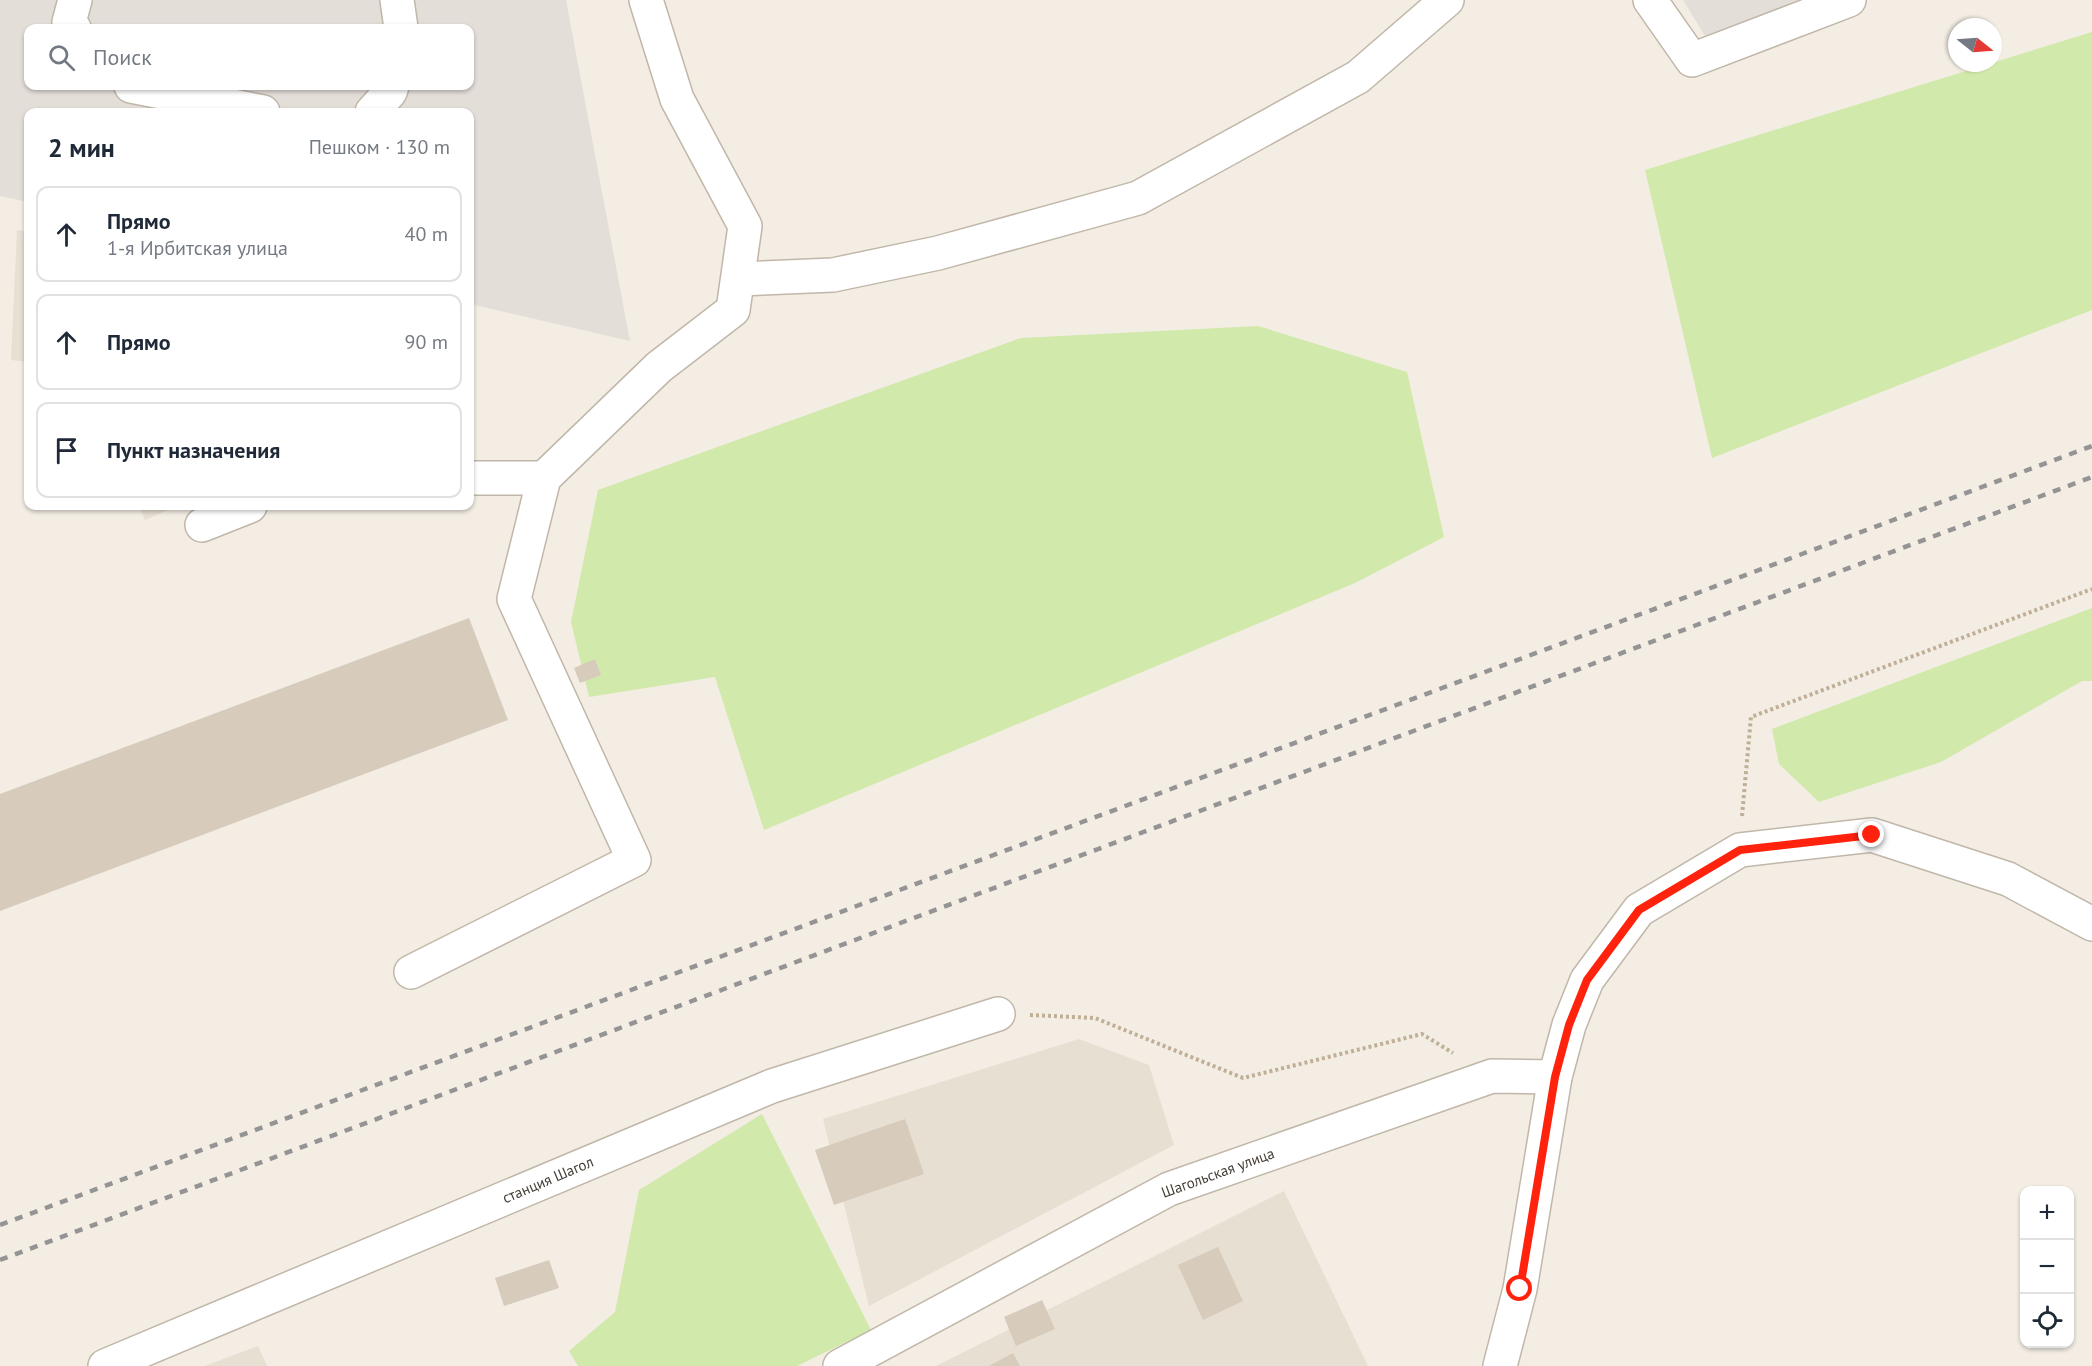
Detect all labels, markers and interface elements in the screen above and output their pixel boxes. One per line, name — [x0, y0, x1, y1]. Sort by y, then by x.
north arrow — [1948, 18, 2002, 72]
search box — [24, 24, 474, 90]
icon: search — [45, 41, 78, 74]
text: Поиск — [93, 43, 152, 71]
text: 2 мин — [48, 131, 115, 164]
text: Пешком · 130 m — [309, 134, 450, 160]
text: Прямо — [107, 207, 170, 235]
icon: ahead — [50, 218, 83, 251]
text: 40 m — [405, 221, 448, 247]
text: 1-я Ирбитская улица — [107, 235, 288, 261]
icon: ahead — [50, 326, 83, 359]
text: Прямо — [107, 328, 170, 356]
text: 90 m — [405, 329, 448, 355]
icon: arrive — [50, 434, 83, 467]
text: Пункт назначения — [107, 436, 280, 464]
route end — [1858, 821, 1884, 847]
street label: Шагольская улица — [1159, 1143, 1277, 1202]
street label: станция Шагол — [499, 1152, 596, 1207]
map controls — [2020, 1186, 2074, 1348]
button: + — [2020, 1186, 2074, 1240]
button: − — [2020, 1240, 2074, 1294]
route start — [1506, 1275, 1532, 1301]
button: locate — [2020, 1294, 2074, 1348]

